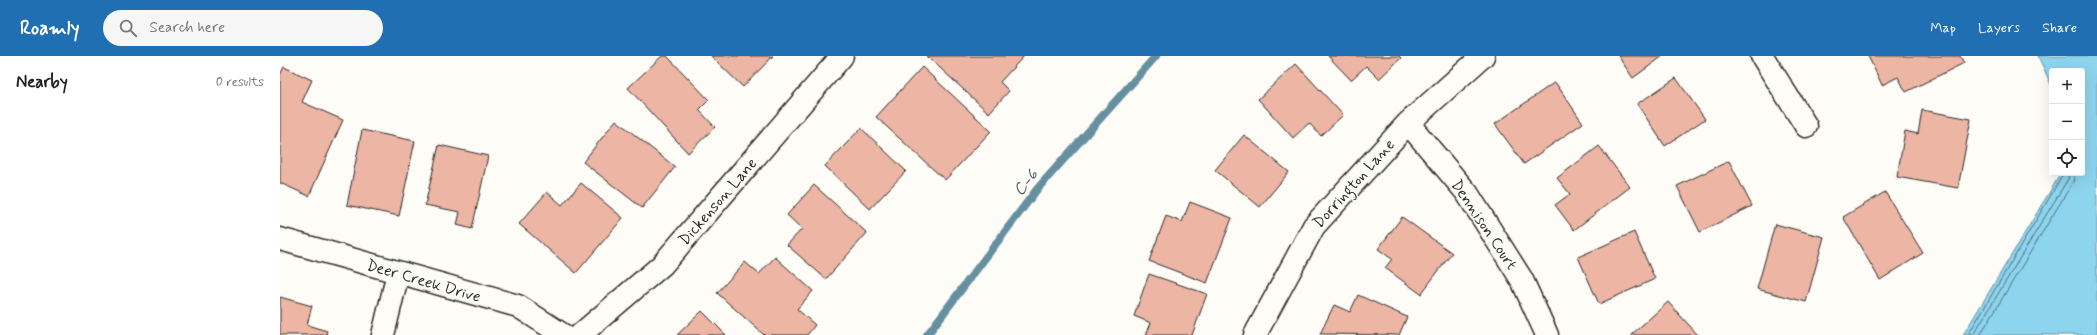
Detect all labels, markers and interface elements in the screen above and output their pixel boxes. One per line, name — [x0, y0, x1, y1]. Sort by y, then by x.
search box — [103, 10, 383, 46]
text: Roamly — [20, 16, 79, 41]
icon: search — [117, 17, 139, 39]
text: Search here — [149, 18, 225, 38]
text: Map — [1930, 19, 1956, 37]
text: Layers — [1978, 19, 2020, 37]
text: Share — [2042, 19, 2077, 37]
map controls — [2049, 68, 2085, 176]
button: + — [2049, 68, 2085, 104]
text: Nearby — [16, 71, 68, 93]
text: 0 results — [216, 74, 264, 91]
button: − — [2049, 104, 2085, 140]
street label: Dorrington Lane — [1308, 135, 1401, 234]
button: locate — [2049, 140, 2085, 176]
street label: Dickenson Lane — [674, 154, 762, 250]
water label: C-6 — [1008, 164, 1043, 201]
street label: Dennison Court — [1446, 176, 1522, 274]
street label: Deer Creek Drive — [364, 255, 483, 308]

